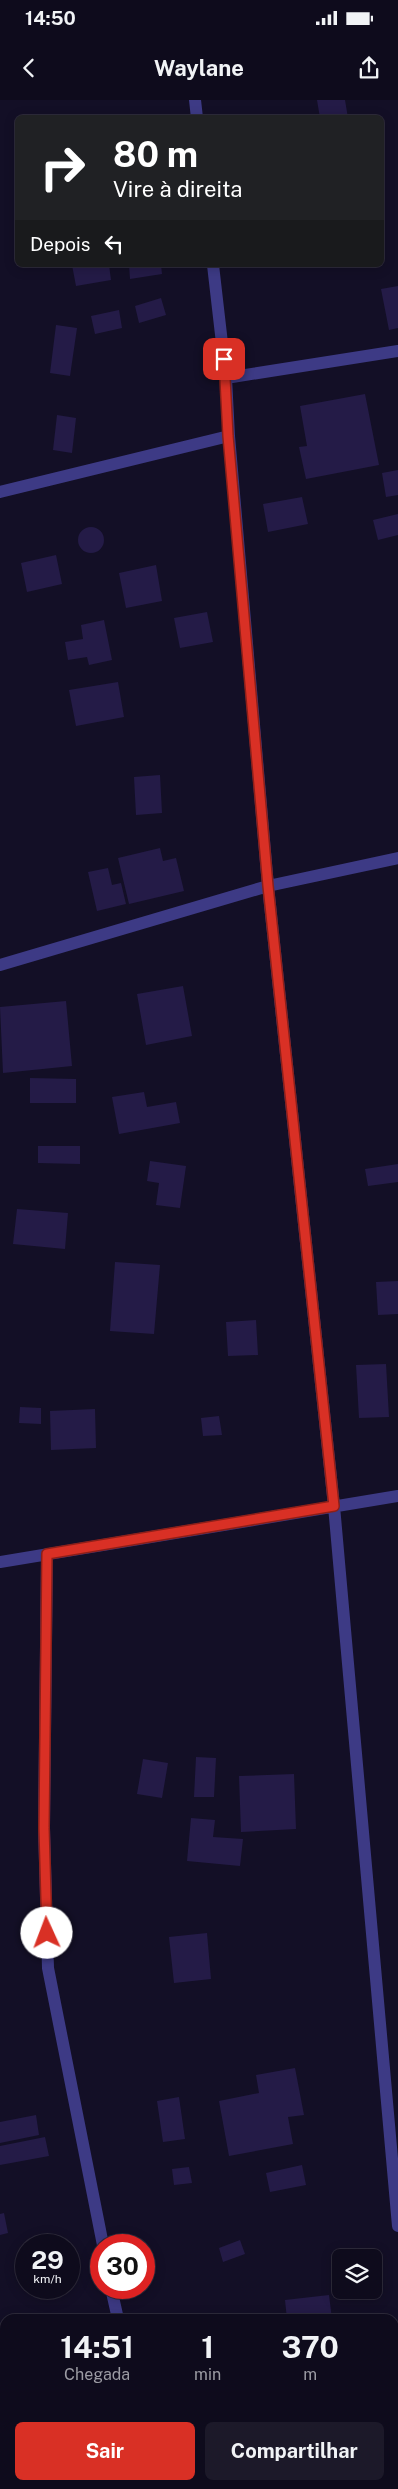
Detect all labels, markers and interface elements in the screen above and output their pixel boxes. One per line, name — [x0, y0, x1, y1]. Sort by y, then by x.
text: 14:50 — [25, 7, 76, 29]
icon: back — [15, 54, 43, 82]
icon: share — [355, 54, 383, 82]
text: Waylane — [154, 55, 244, 81]
text: 80 m — [113, 134, 198, 175]
icon: right — [30, 135, 95, 200]
text: Vire à direita — [113, 176, 243, 202]
icon: left — [100, 230, 128, 258]
text: Depois — [30, 233, 90, 255]
pin — [203, 338, 245, 380]
icon: arrive — [210, 345, 238, 373]
position arrow — [20, 1906, 72, 1958]
speed limit sign: 30 — [90, 2234, 155, 2299]
text: 29 — [31, 2245, 64, 2275]
map controls — [332, 2249, 382, 2299]
button: layers — [332, 2249, 382, 2299]
text: km/h — [33, 2272, 62, 2286]
text: 14:51 — [60, 2329, 134, 2365]
text: 1 — [201, 2329, 214, 2365]
text: 370 — [281, 2329, 339, 2365]
text: Chegada — [64, 2365, 130, 2384]
text: min — [194, 2365, 221, 2384]
text: m — [303, 2365, 317, 2384]
button: Sair — [15, 2422, 195, 2480]
button: Compartilhar — [205, 2422, 384, 2480]

